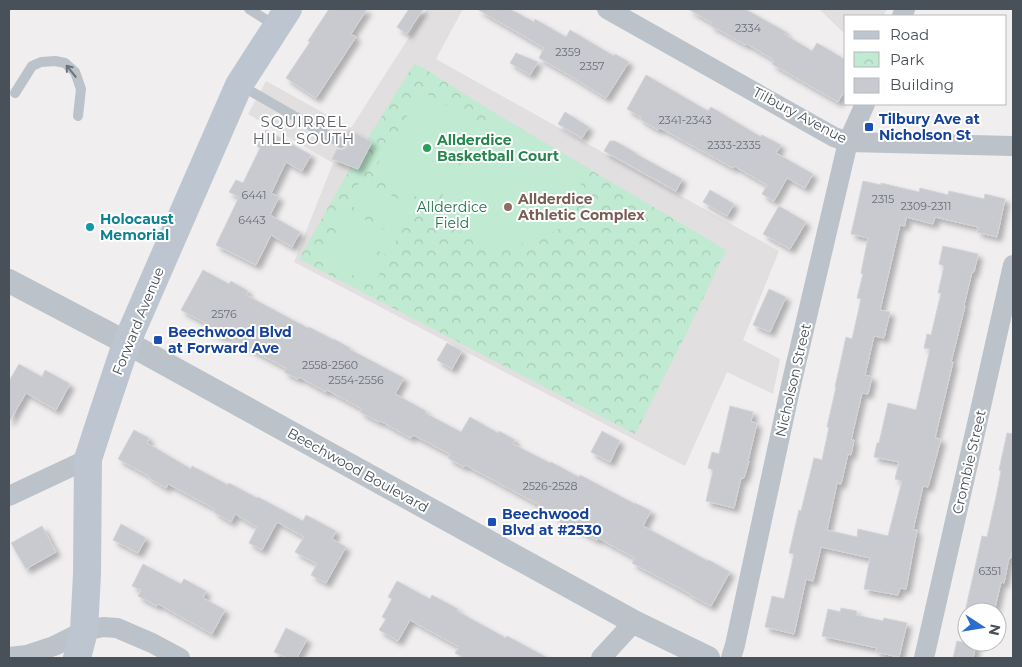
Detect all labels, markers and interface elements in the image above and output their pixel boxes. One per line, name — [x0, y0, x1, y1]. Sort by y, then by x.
legend — [844, 15, 1007, 105]
house number: 2334 — [735, 21, 762, 35]
text: Road — [890, 25, 929, 44]
house number: 2359 — [555, 45, 581, 59]
text: Park — [890, 50, 924, 69]
house number: 2357 — [580, 59, 604, 73]
one-way arrow — [66, 64, 77, 77]
text: Building — [890, 75, 954, 94]
street label: Tilbury Avenue — [750, 83, 850, 147]
place label: Tilbury Ave at Nicholson St — [879, 110, 980, 144]
district label: SQUIRREL HILL SOUTH — [253, 112, 355, 148]
house number: 2341-2343 — [658, 113, 712, 127]
marker: Tilbury Ave at Nicholson St — [863, 121, 875, 133]
place label: Allderdice Basketball Court — [436, 131, 559, 165]
house number: 2333-2335 — [707, 138, 761, 152]
marker: Allderdice Basketball Court — [421, 142, 433, 154]
house number: 6441 — [242, 188, 266, 202]
place label: Allderdice Athletic Complex — [517, 190, 645, 224]
house number: 2315 — [872, 192, 894, 206]
park label: Allderdice Field — [417, 198, 487, 232]
house number: 2309-2311 — [901, 199, 951, 213]
marker: Allderdice Athletic Complex — [502, 201, 514, 213]
place label: Holocaust Memorial — [100, 210, 174, 244]
house number: 6443 — [238, 213, 266, 227]
marker: Holocaust Memorial — [84, 221, 96, 233]
street label: Forward Avenue — [108, 264, 168, 378]
house number: 2576 — [211, 307, 237, 321]
street label: Nicholson Street — [771, 321, 815, 439]
place label: Beechwood Blvd at Forward Ave — [168, 323, 292, 357]
marker: Beechwood Blvd at Forward Ave — [152, 334, 164, 346]
house number: 2558-2560 — [302, 358, 358, 372]
house number: 2554-2556 — [328, 373, 384, 387]
street label: Crombie Street — [948, 408, 990, 516]
street label: Beechwood Boulevard — [284, 424, 432, 516]
house number: 2526-2528 — [522, 479, 578, 493]
place label: Beechwood Blvd at #2530 — [502, 505, 602, 539]
marker: Beechwood Blvd at #2530 — [486, 516, 498, 528]
house number: 6351 — [979, 564, 1002, 578]
north arrow — [957, 602, 1007, 652]
text: N — [985, 622, 1005, 637]

